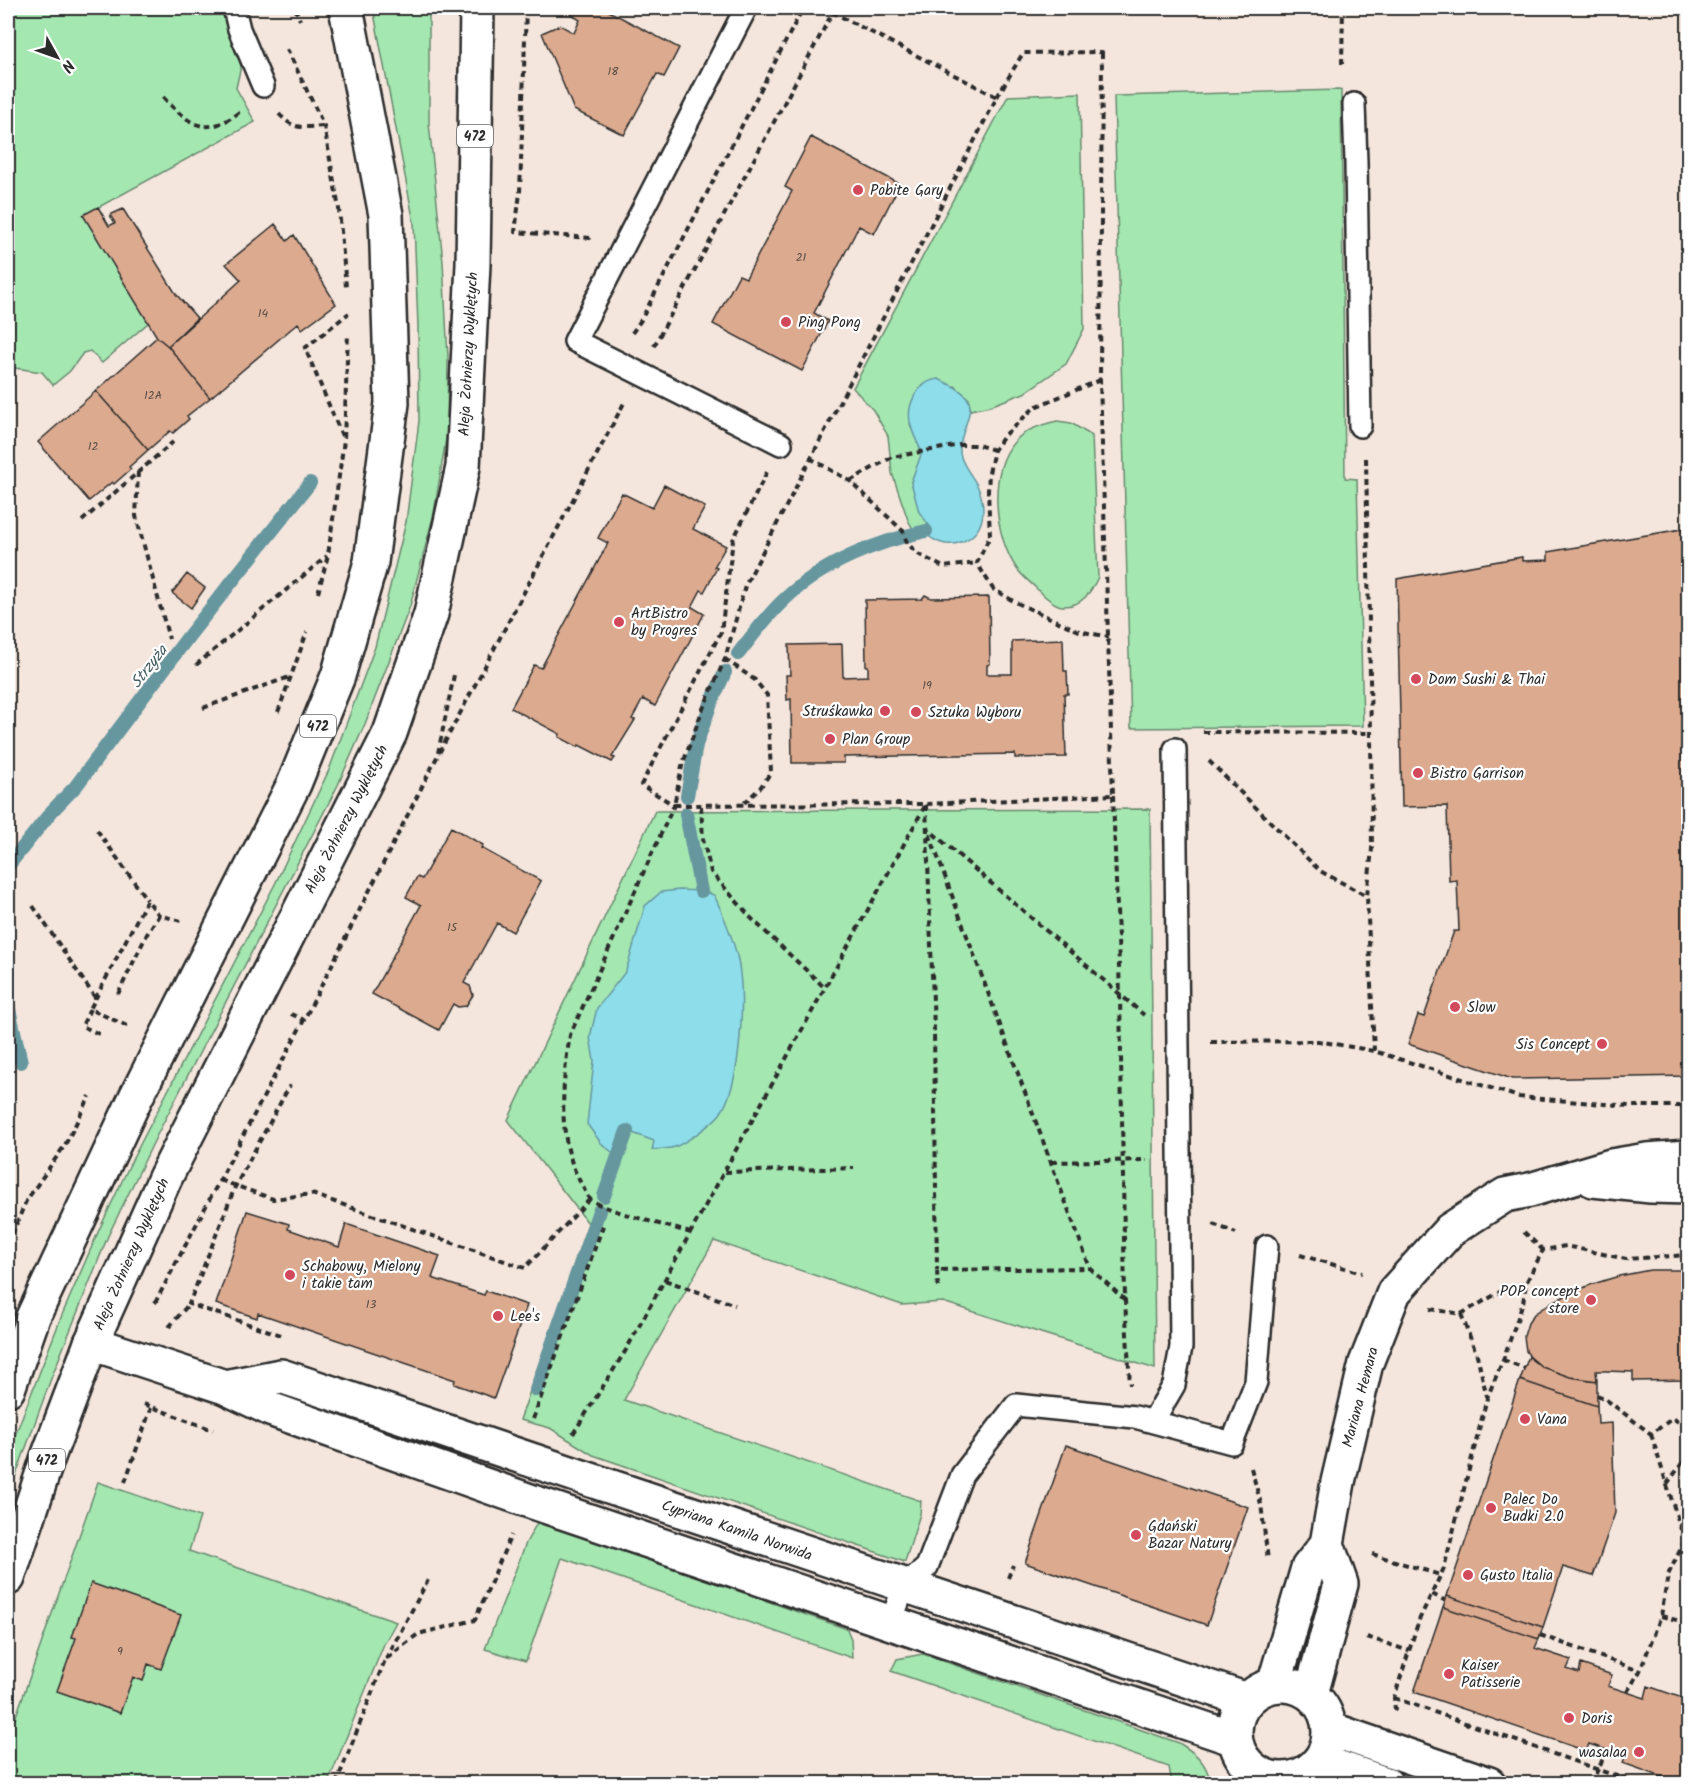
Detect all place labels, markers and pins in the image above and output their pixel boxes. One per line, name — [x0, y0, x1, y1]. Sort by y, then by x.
place label: Pobite Gary — [870, 179, 944, 203]
marker: Pobite Gary — [851, 183, 865, 197]
place label: Ping Pong — [798, 311, 861, 335]
marker: Ping Pong — [779, 315, 793, 329]
place label: ArtBistro by Progres — [631, 602, 698, 643]
marker: ArtBistro by Progres — [612, 615, 626, 629]
place label: Dom Sushi & Thai — [1428, 668, 1546, 692]
marker: Dom Sushi & Thai — [1409, 672, 1423, 686]
place label: Struśkawka — [802, 700, 873, 724]
place label: Sztuka Wyboru — [928, 701, 1021, 725]
marker: Struśkawka — [878, 704, 892, 718]
marker: Sztuka Wyboru — [909, 705, 923, 719]
place label: Plan Group — [842, 728, 910, 752]
marker: Plan Group — [823, 732, 837, 746]
place label: Bistro Garrison — [1430, 762, 1524, 786]
marker: Bistro Garrison — [1411, 766, 1425, 780]
place label: Slow — [1467, 996, 1496, 1020]
marker: Slow — [1448, 1000, 1462, 1014]
place label: Sis Concept — [1516, 1033, 1590, 1057]
marker: Sis Concept — [1595, 1037, 1609, 1051]
place label: Schabowy, Mielony i takie tam — [302, 1255, 422, 1296]
marker: Schabowy, Mielony i takie tam — [283, 1268, 297, 1282]
place label: POP concept store — [1500, 1280, 1579, 1321]
marker: POP concept store — [1584, 1293, 1598, 1307]
place label: Lee's — [510, 1305, 541, 1329]
marker: Lee's — [491, 1309, 505, 1323]
place label: Vana — [1537, 1408, 1567, 1432]
marker: Vana — [1518, 1412, 1532, 1426]
place label: Palec Do Budki 2.0 — [1503, 1488, 1564, 1529]
marker: Palec Do Budki 2.0 — [1484, 1501, 1498, 1515]
place label: Gdański Bazar Natury — [1148, 1515, 1232, 1556]
marker: Gdański Bazar Natury — [1129, 1528, 1143, 1542]
place label: Gusto Italia — [1480, 1564, 1553, 1588]
marker: Gusto Italia — [1461, 1568, 1475, 1582]
place label: Kaiser Patisserie — [1461, 1654, 1521, 1695]
marker: Kaiser Patisserie — [1442, 1667, 1456, 1681]
place label: Doris — [1581, 1707, 1613, 1731]
marker: Doris — [1562, 1711, 1576, 1725]
place label: wasalaa — [1579, 1741, 1627, 1765]
marker: wasalaa — [1632, 1745, 1646, 1759]

